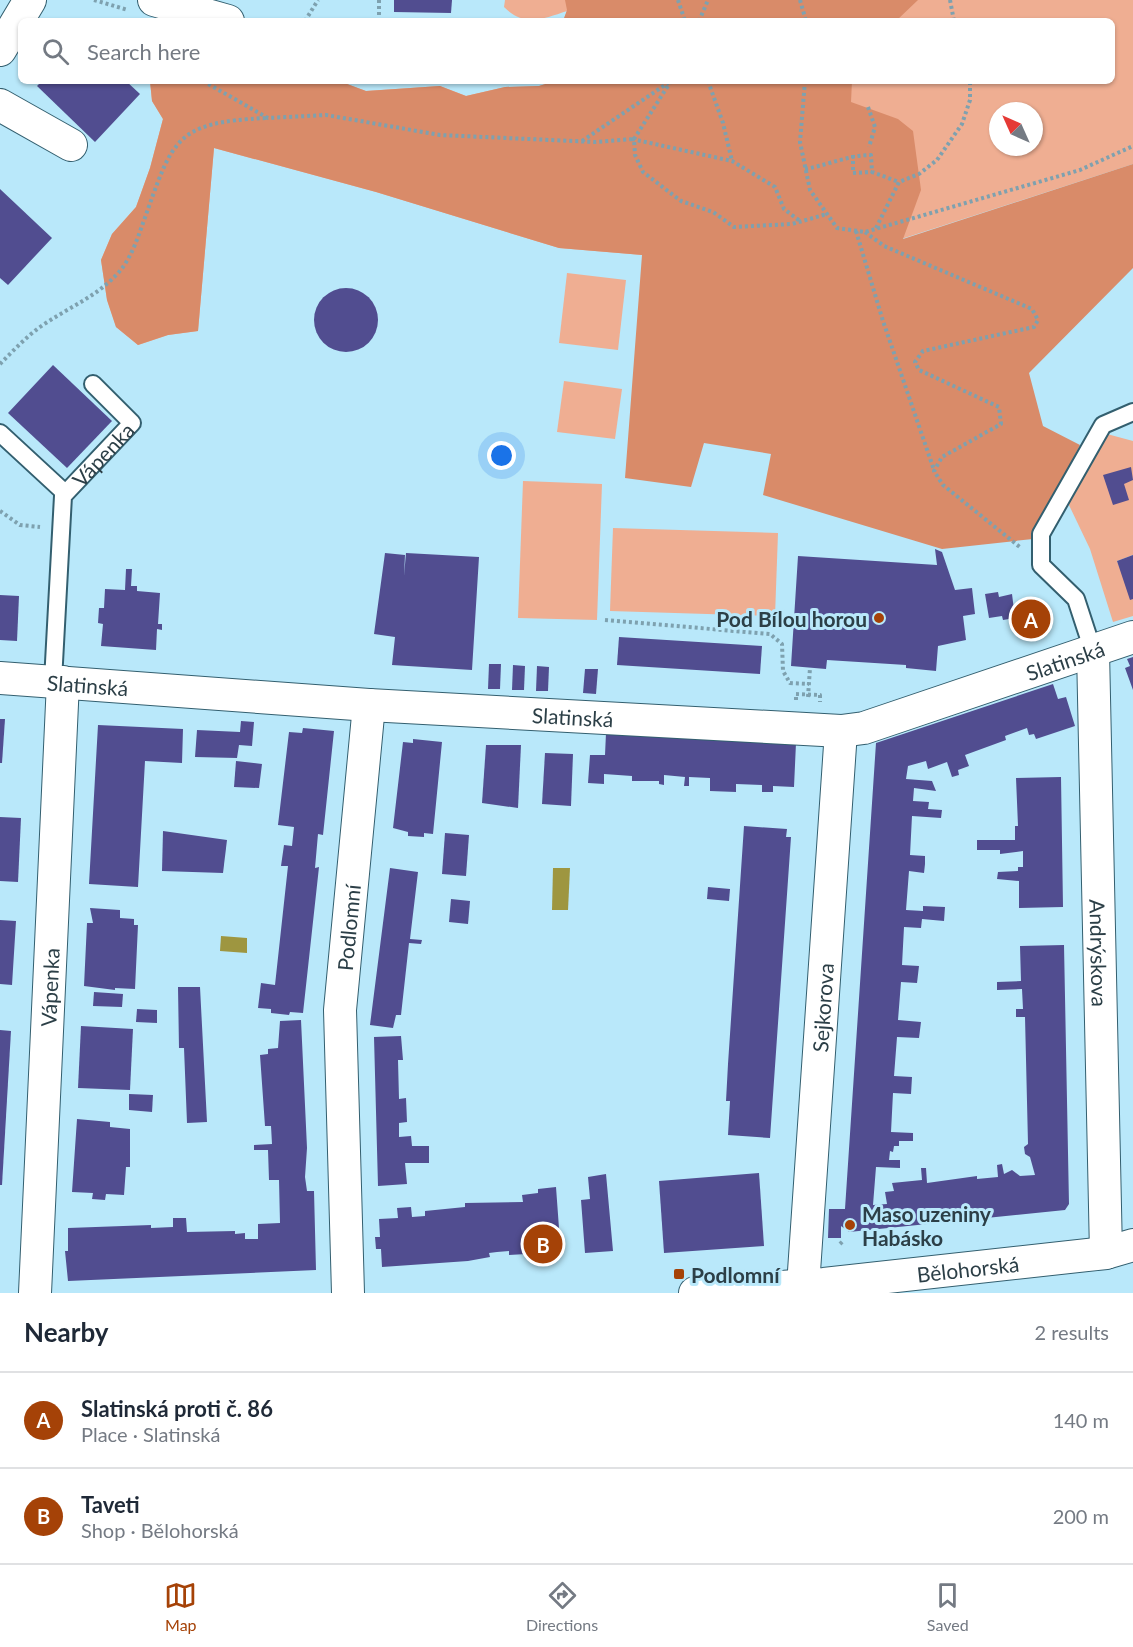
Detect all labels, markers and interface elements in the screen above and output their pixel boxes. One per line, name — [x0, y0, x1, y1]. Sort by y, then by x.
search box — [18, 18, 1115, 84]
icon: search — [39, 35, 72, 68]
text: Search here — [87, 38, 200, 65]
north arrow — [989, 102, 1043, 156]
street label: Vápenka — [66, 417, 139, 491]
your location — [487, 441, 516, 470]
pin: A — [1012, 596, 1050, 642]
place label: Pod Bílou horou — [716, 606, 867, 631]
marker: Pod Bílou horou — [872, 611, 886, 625]
street label: Slatinská — [1022, 635, 1107, 685]
street label: Slatinská — [46, 669, 129, 700]
street label: Slatinská — [531, 702, 614, 731]
street label: Podlomní — [331, 882, 364, 972]
street label: Andrýskova — [1086, 899, 1113, 1007]
street label: Vápenka — [35, 947, 63, 1027]
street label: Sejkorova — [807, 962, 838, 1053]
place label: Maso uzeniny Habásko — [862, 1201, 992, 1250]
marker: Maso uzeniny Habásko — [843, 1218, 857, 1232]
pin: B — [524, 1222, 562, 1266]
street label: Bělohorská — [915, 1250, 1020, 1286]
place label: Podlomní — [691, 1262, 781, 1287]
marker: Podlomní — [672, 1267, 686, 1281]
text: Nearby — [24, 1316, 109, 1348]
text: 2 results — [1034, 1320, 1109, 1344]
text: Slatinská proti č. 86 — [81, 1395, 273, 1422]
text: A — [37, 1408, 50, 1432]
text: 140 m — [1053, 1408, 1109, 1432]
text: Place · Slatinská — [81, 1422, 220, 1446]
text: Taveti — [81, 1491, 140, 1518]
text: B — [37, 1504, 50, 1528]
text: 200 m — [1053, 1504, 1109, 1528]
text: Shop · Bělohorská — [81, 1518, 239, 1542]
tab: Map — [164, 1579, 197, 1634]
tab: Directions — [526, 1579, 598, 1634]
tab: Saved — [927, 1579, 969, 1634]

